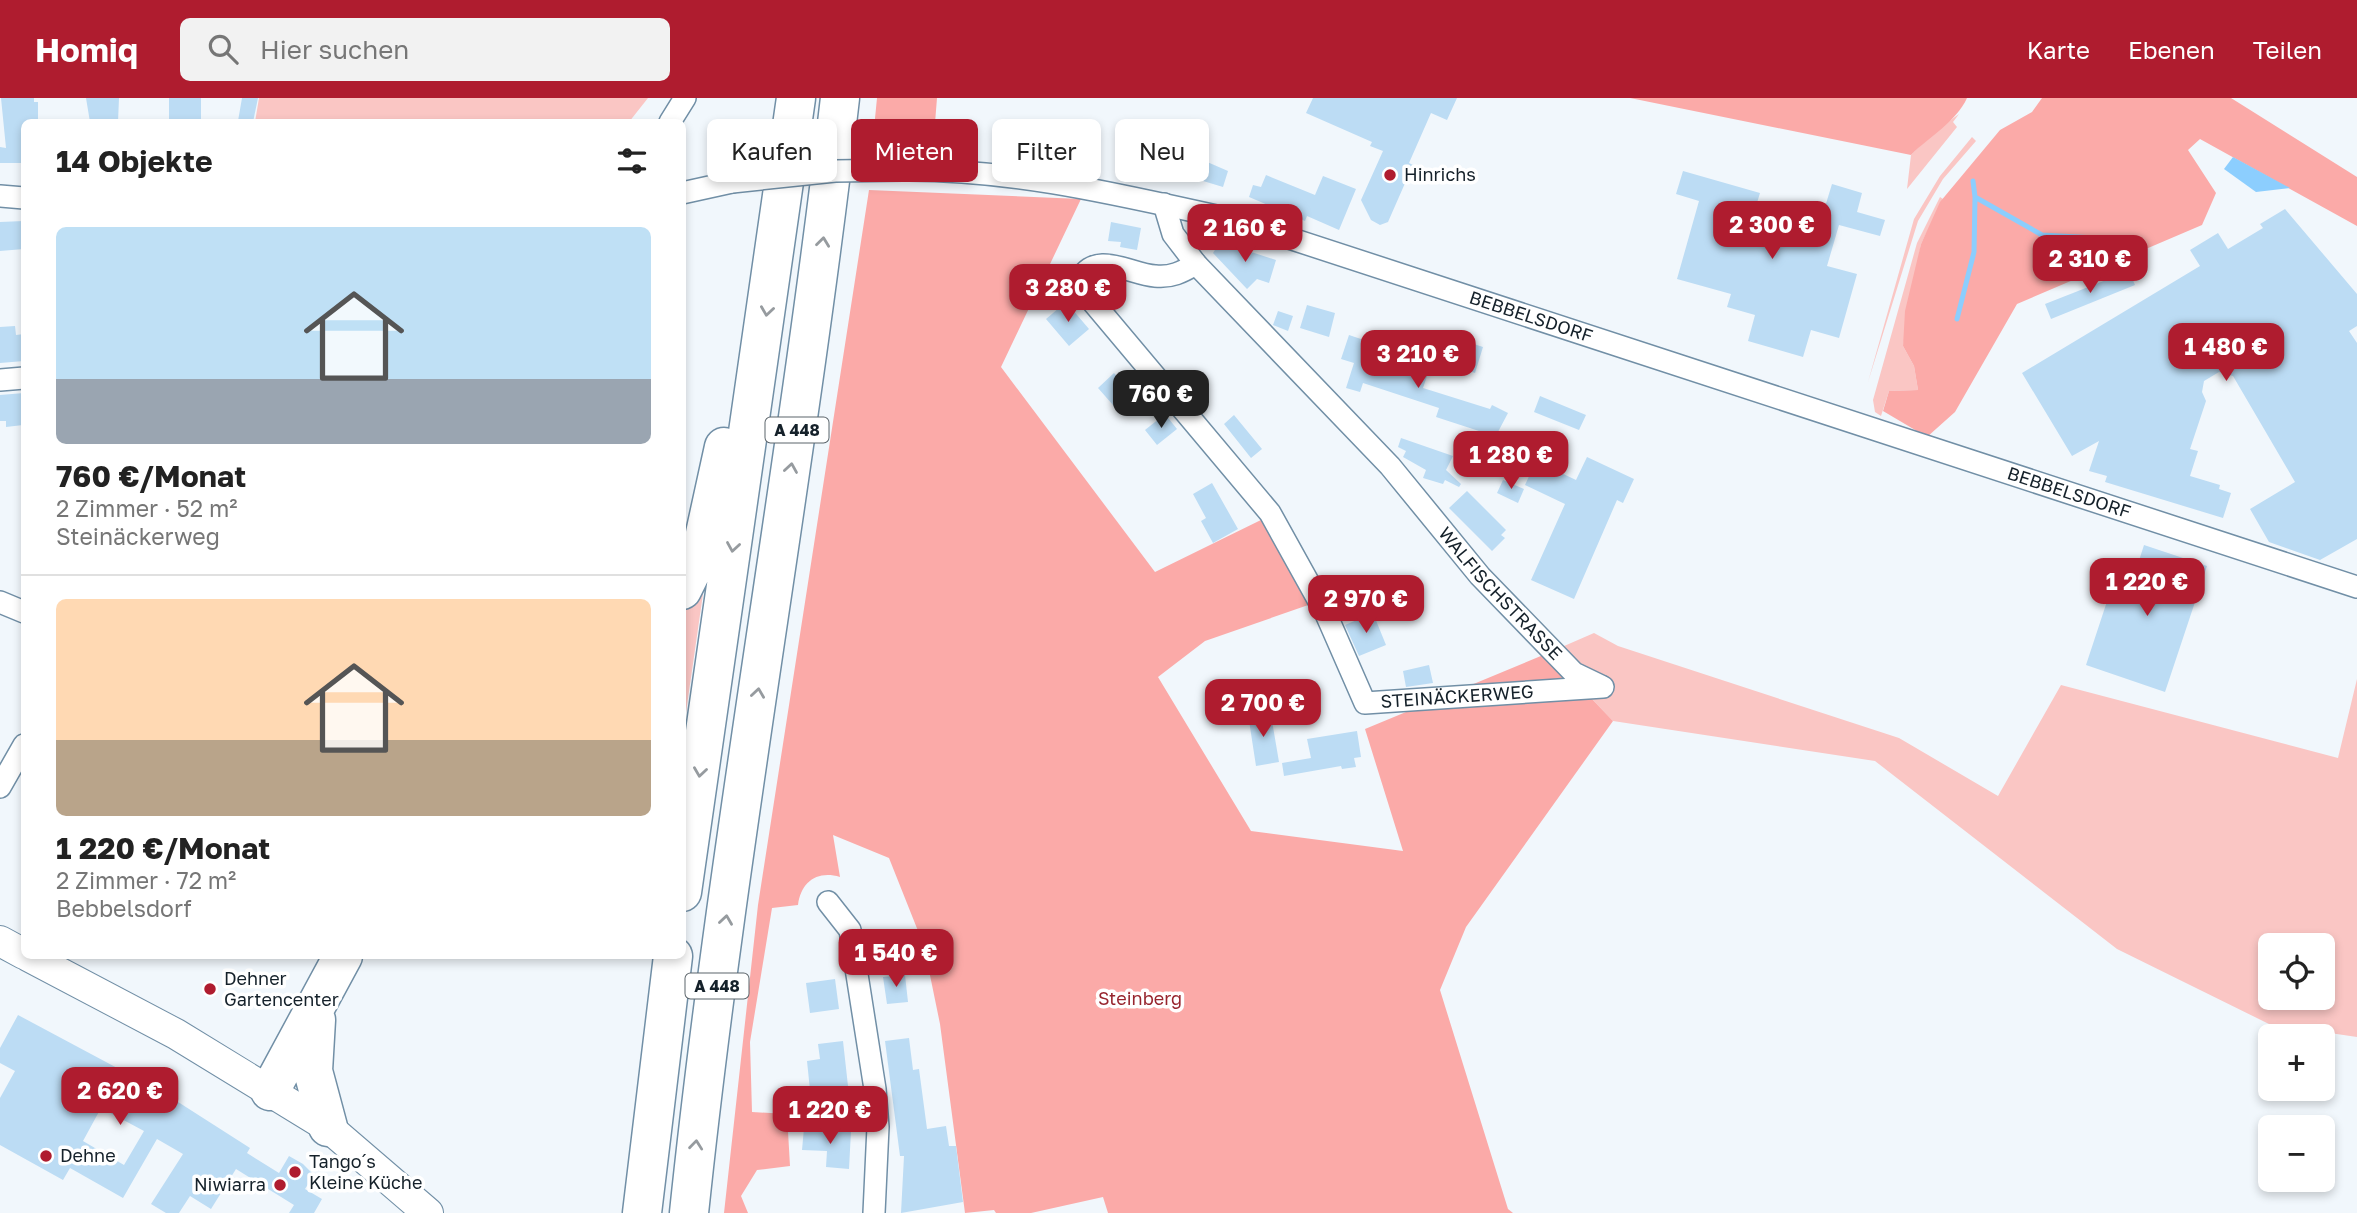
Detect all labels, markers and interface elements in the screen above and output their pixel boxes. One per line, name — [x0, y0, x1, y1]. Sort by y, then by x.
search box — [180, 18, 670, 81]
text: Homiq — [35, 30, 138, 69]
icon: search — [204, 30, 242, 68]
text: Hier suchen — [260, 34, 409, 65]
text: Karte — [2027, 35, 2090, 64]
text: Ebenen — [2128, 35, 2215, 64]
text: Teilen — [2253, 35, 2322, 64]
chip: Kaufen — [707, 119, 837, 182]
chip: Mieten — [851, 119, 978, 182]
chip: Filter — [992, 119, 1101, 182]
chip: Neu — [1115, 119, 1209, 182]
icon: filters — [613, 142, 651, 180]
text: 14 Objekte — [56, 143, 213, 179]
place label: Hinrichs — [1404, 163, 1476, 185]
marker: Hinrichs — [1382, 167, 1398, 183]
pin: 2 300 € — [1707, 202, 1837, 261]
pin: 2 160 € — [1180, 204, 1310, 264]
text: 2 300 € — [1729, 210, 1815, 238]
text: 2 160 € — [1203, 213, 1287, 241]
pin: 2 310 € — [2025, 236, 2155, 295]
one-way arrow — [816, 237, 831, 248]
text: 2 310 € — [2049, 244, 2131, 272]
pin: 3 280 € — [1003, 264, 1133, 324]
icon: home — [291, 273, 417, 399]
text: 3 280 € — [1025, 273, 1111, 301]
street label: BEBBELSDORF — [1467, 286, 1596, 347]
one-way arrow — [760, 305, 775, 317]
pin: 1 480 € — [2161, 324, 2291, 383]
pin: 3 210 € — [1353, 330, 1483, 390]
text: 1 480 € — [2184, 332, 2268, 360]
text: 3 210 € — [1377, 339, 1459, 367]
pin: 760 € — [1112, 370, 1210, 430]
text: 760 € — [1129, 379, 1193, 407]
road number: A 448 — [766, 418, 828, 442]
pin: 1 280 € — [1446, 432, 1576, 491]
text: 1 280 € — [1469, 440, 1553, 468]
text: 760 €/Monat — [56, 458, 246, 494]
one-way arrow — [783, 462, 798, 474]
street label: BEBBELSDORF — [2005, 462, 2134, 522]
text: 2 Zimmer · 52 m² — [56, 494, 238, 522]
text: Steinäckerweg — [56, 522, 220, 550]
street label: WALFISCHSTRASSE — [1434, 522, 1567, 664]
one-way arrow — [726, 541, 741, 553]
pin: 1 220 € — [2082, 559, 2212, 618]
text: 1 220 € — [2106, 567, 2188, 595]
pin: 2 970 € — [1301, 575, 1431, 635]
text: 2 970 € — [1324, 584, 1408, 612]
icon: home — [291, 645, 417, 771]
pin: 2 700 € — [1198, 680, 1328, 739]
street label: STEINÄCKERWEG — [1380, 680, 1534, 712]
one-way arrow — [750, 687, 765, 699]
text: 2 700 € — [1221, 688, 1305, 716]
one-way arrow — [693, 766, 708, 778]
text: 1 220 €/Monat — [56, 830, 270, 866]
text: 2 Zimmer · 72 m² — [56, 866, 236, 894]
text: Bebbelsdorf — [56, 894, 192, 922]
one-way arrow — [719, 914, 734, 926]
pin: 1 540 € — [831, 930, 961, 989]
map controls — [2258, 933, 2335, 1192]
button: locate — [2258, 933, 2335, 1010]
text: 1 540 € — [855, 938, 937, 966]
place label: Dehner Gartencenter — [224, 967, 339, 1010]
road number: A 448 — [686, 974, 748, 998]
marker: Dehner Gartencenter — [202, 981, 218, 997]
park label: Steinberg — [1098, 987, 1182, 1009]
button: + — [2258, 1024, 2335, 1101]
pin: 2 620 € — [55, 1068, 185, 1127]
text: 2 620 € — [77, 1076, 163, 1104]
pin: 1 220 € — [765, 1086, 895, 1146]
text: 1 220 € — [789, 1095, 871, 1123]
button: − — [2258, 1115, 2335, 1192]
one-way arrow — [688, 1139, 703, 1150]
place label: Dehne — [60, 1144, 116, 1166]
marker: Dehne — [38, 1148, 54, 1164]
place label: Tango´s Kleine Küche — [309, 1150, 422, 1193]
marker: Tango´s Kleine Küche — [287, 1164, 303, 1180]
place label: Niwiarra — [194, 1173, 266, 1195]
marker: Niwiarra — [272, 1177, 288, 1193]

